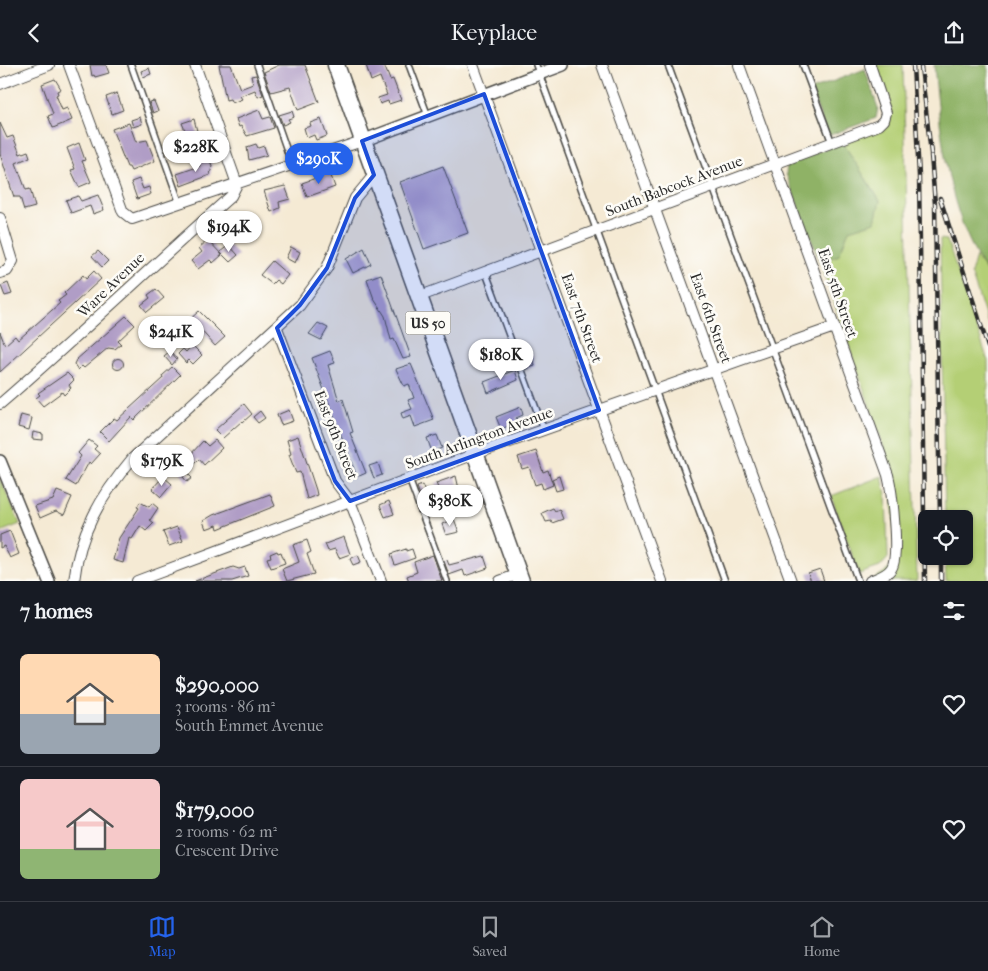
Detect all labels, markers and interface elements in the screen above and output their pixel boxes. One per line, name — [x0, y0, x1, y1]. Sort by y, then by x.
icon: back — [20, 19, 48, 47]
icon: share — [940, 19, 968, 47]
text: Keyplace — [451, 20, 537, 46]
pin: $228K — [161, 131, 231, 173]
text: $228K — [174, 137, 218, 156]
pin: $290K — [284, 143, 354, 185]
text: $290K — [296, 149, 342, 168]
street label: South Babcock Avenue — [603, 151, 746, 220]
pin: $194K — [194, 211, 264, 253]
text: $194K — [207, 217, 251, 236]
street label: East 5th Street — [814, 246, 862, 341]
street label: Ware Avenue — [73, 248, 149, 322]
street label: East 6th Street — [686, 270, 736, 366]
street label: East 7th Street — [557, 271, 607, 366]
road number: US 50 — [406, 312, 450, 335]
pin: $241K — [136, 315, 206, 358]
text: $241K — [149, 322, 193, 341]
pin: $180K — [466, 339, 536, 381]
text: $180K — [479, 345, 523, 364]
street label: East 9th Street — [310, 388, 362, 483]
street label: South Arlington Avenue — [403, 403, 556, 473]
pin: $179K — [127, 445, 197, 487]
text: $179K — [141, 451, 183, 470]
pin: $380K — [415, 485, 485, 527]
text: $380K — [428, 491, 472, 510]
map controls — [918, 510, 973, 565]
button: locate — [918, 510, 973, 565]
icon: filters — [940, 597, 968, 625]
text: 7 homes — [20, 599, 92, 623]
text: $290,000 — [175, 673, 259, 697]
icon: home — [60, 674, 120, 734]
icon: heart — [940, 690, 968, 718]
text: 3 rooms · 86 m² — [175, 697, 275, 716]
text: South Emmet Avenue — [175, 716, 323, 735]
text: $179,000 — [175, 798, 254, 822]
icon: home — [60, 799, 120, 859]
icon: heart — [940, 815, 968, 843]
text: 2 rooms · 62 m² — [175, 822, 277, 841]
text: Crescent Drive — [175, 841, 279, 860]
tab: Map — [148, 913, 176, 960]
tab: Saved — [472, 913, 507, 960]
tab: Home — [803, 913, 840, 960]

